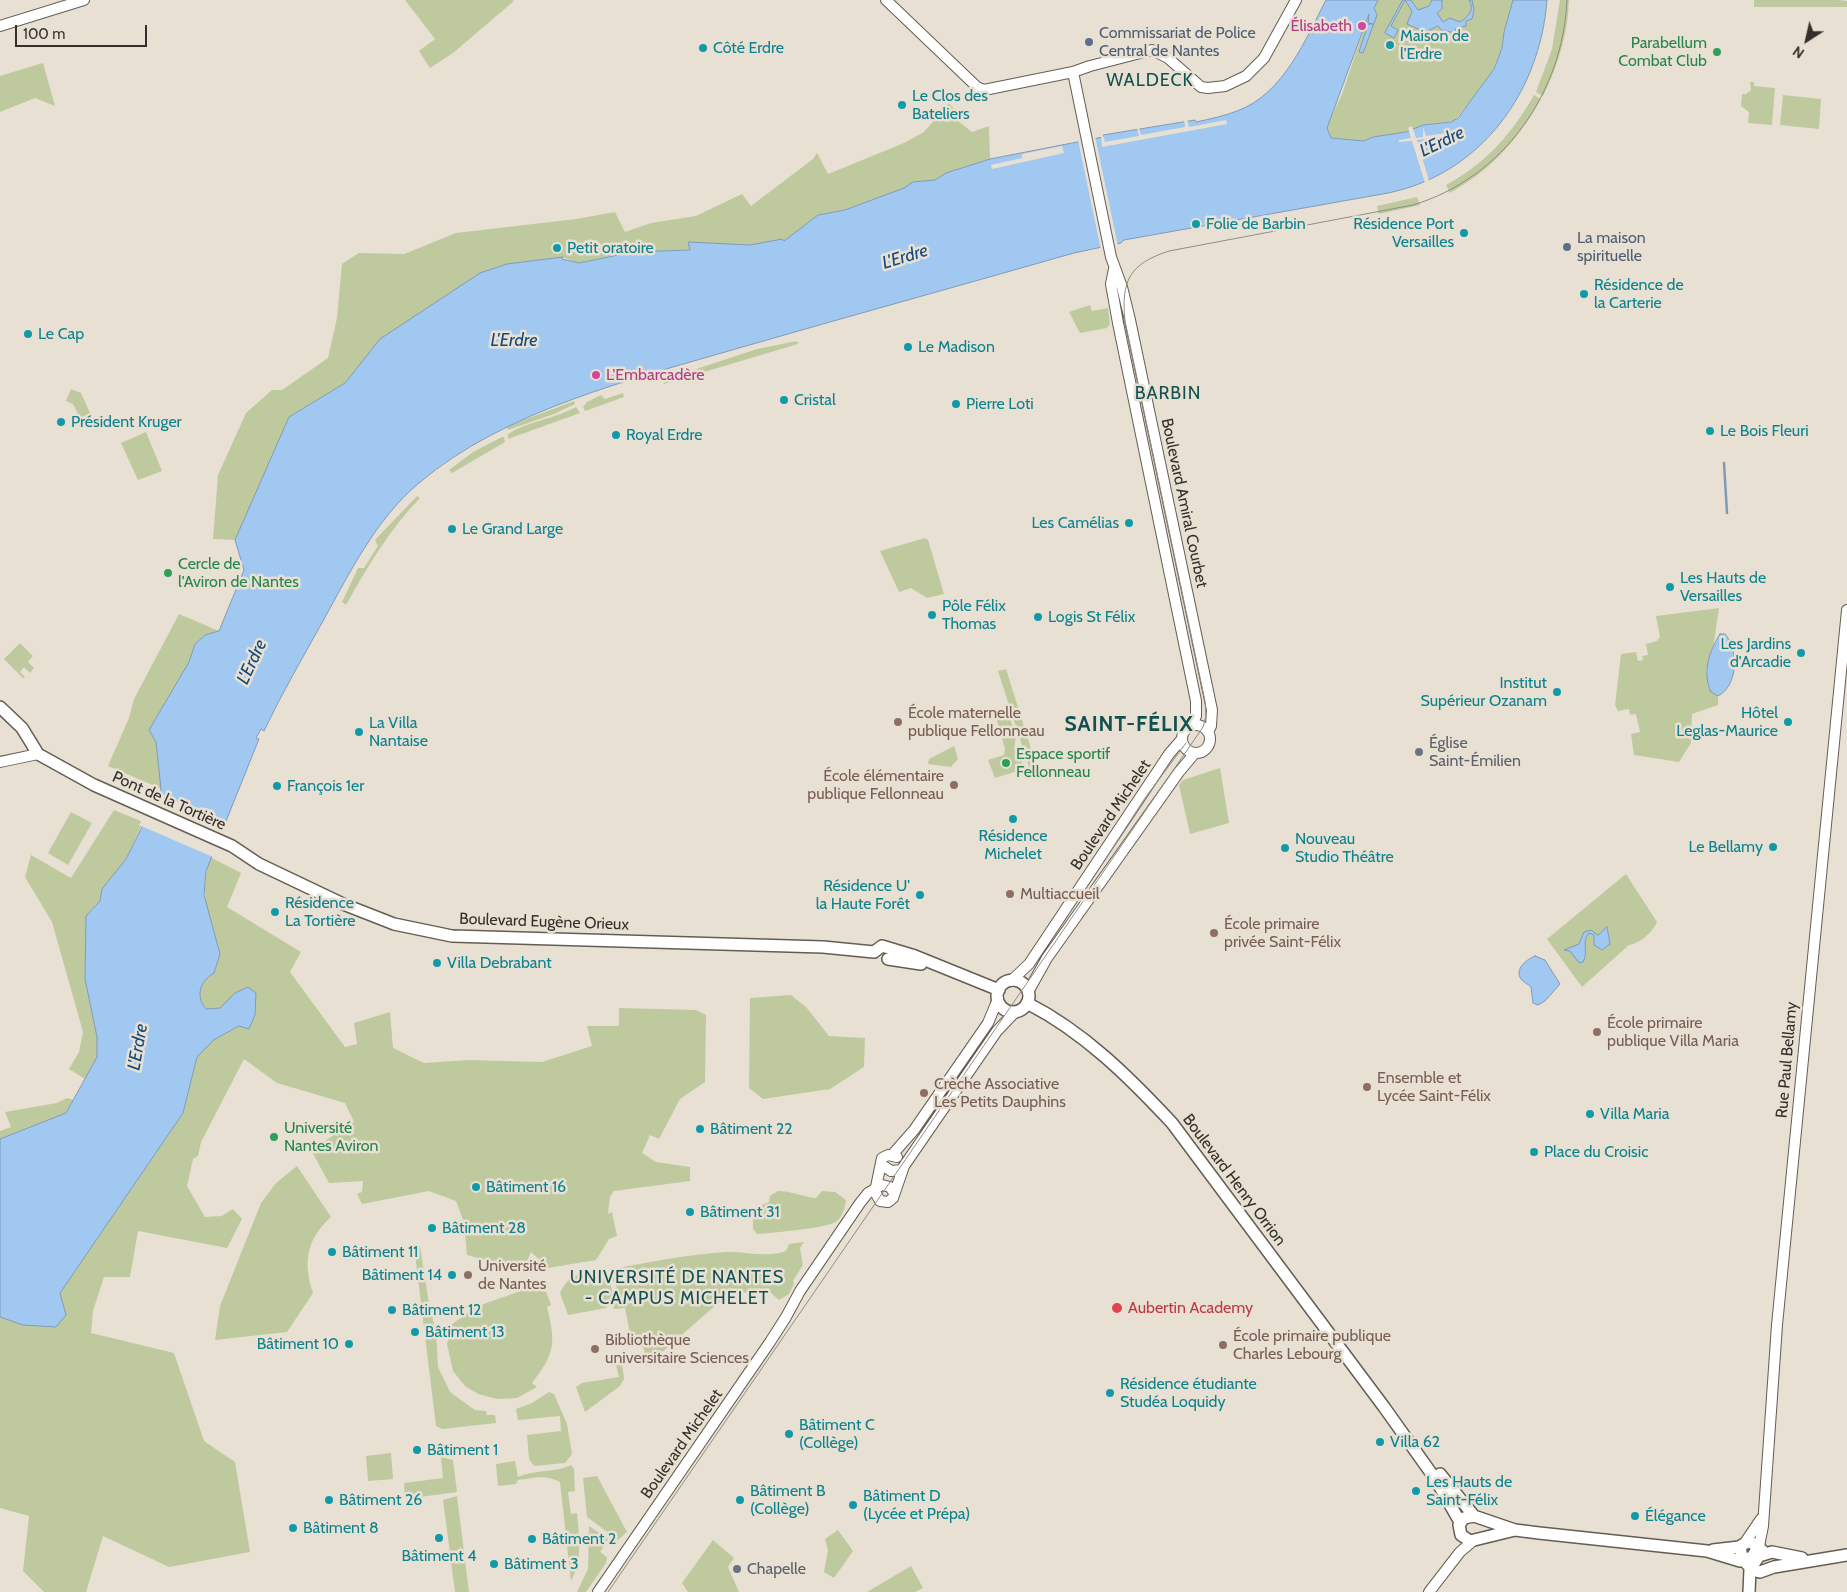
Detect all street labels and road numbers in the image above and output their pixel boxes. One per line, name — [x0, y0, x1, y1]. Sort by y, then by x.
street label: Boulevard Amiral Courbet — [1157, 416, 1211, 590]
street label: Boulevard Michelet — [1067, 756, 1155, 874]
street label: Pont de la Tortière — [109, 767, 229, 835]
street label: Boulevard Eugène Orieux — [459, 909, 629, 935]
street label: Rue Paul Bellamy — [1772, 1001, 1802, 1119]
street label: Boulevard Henry Orrion — [1178, 1110, 1290, 1250]
street label: Boulevard Michelet — [637, 1386, 727, 1502]

